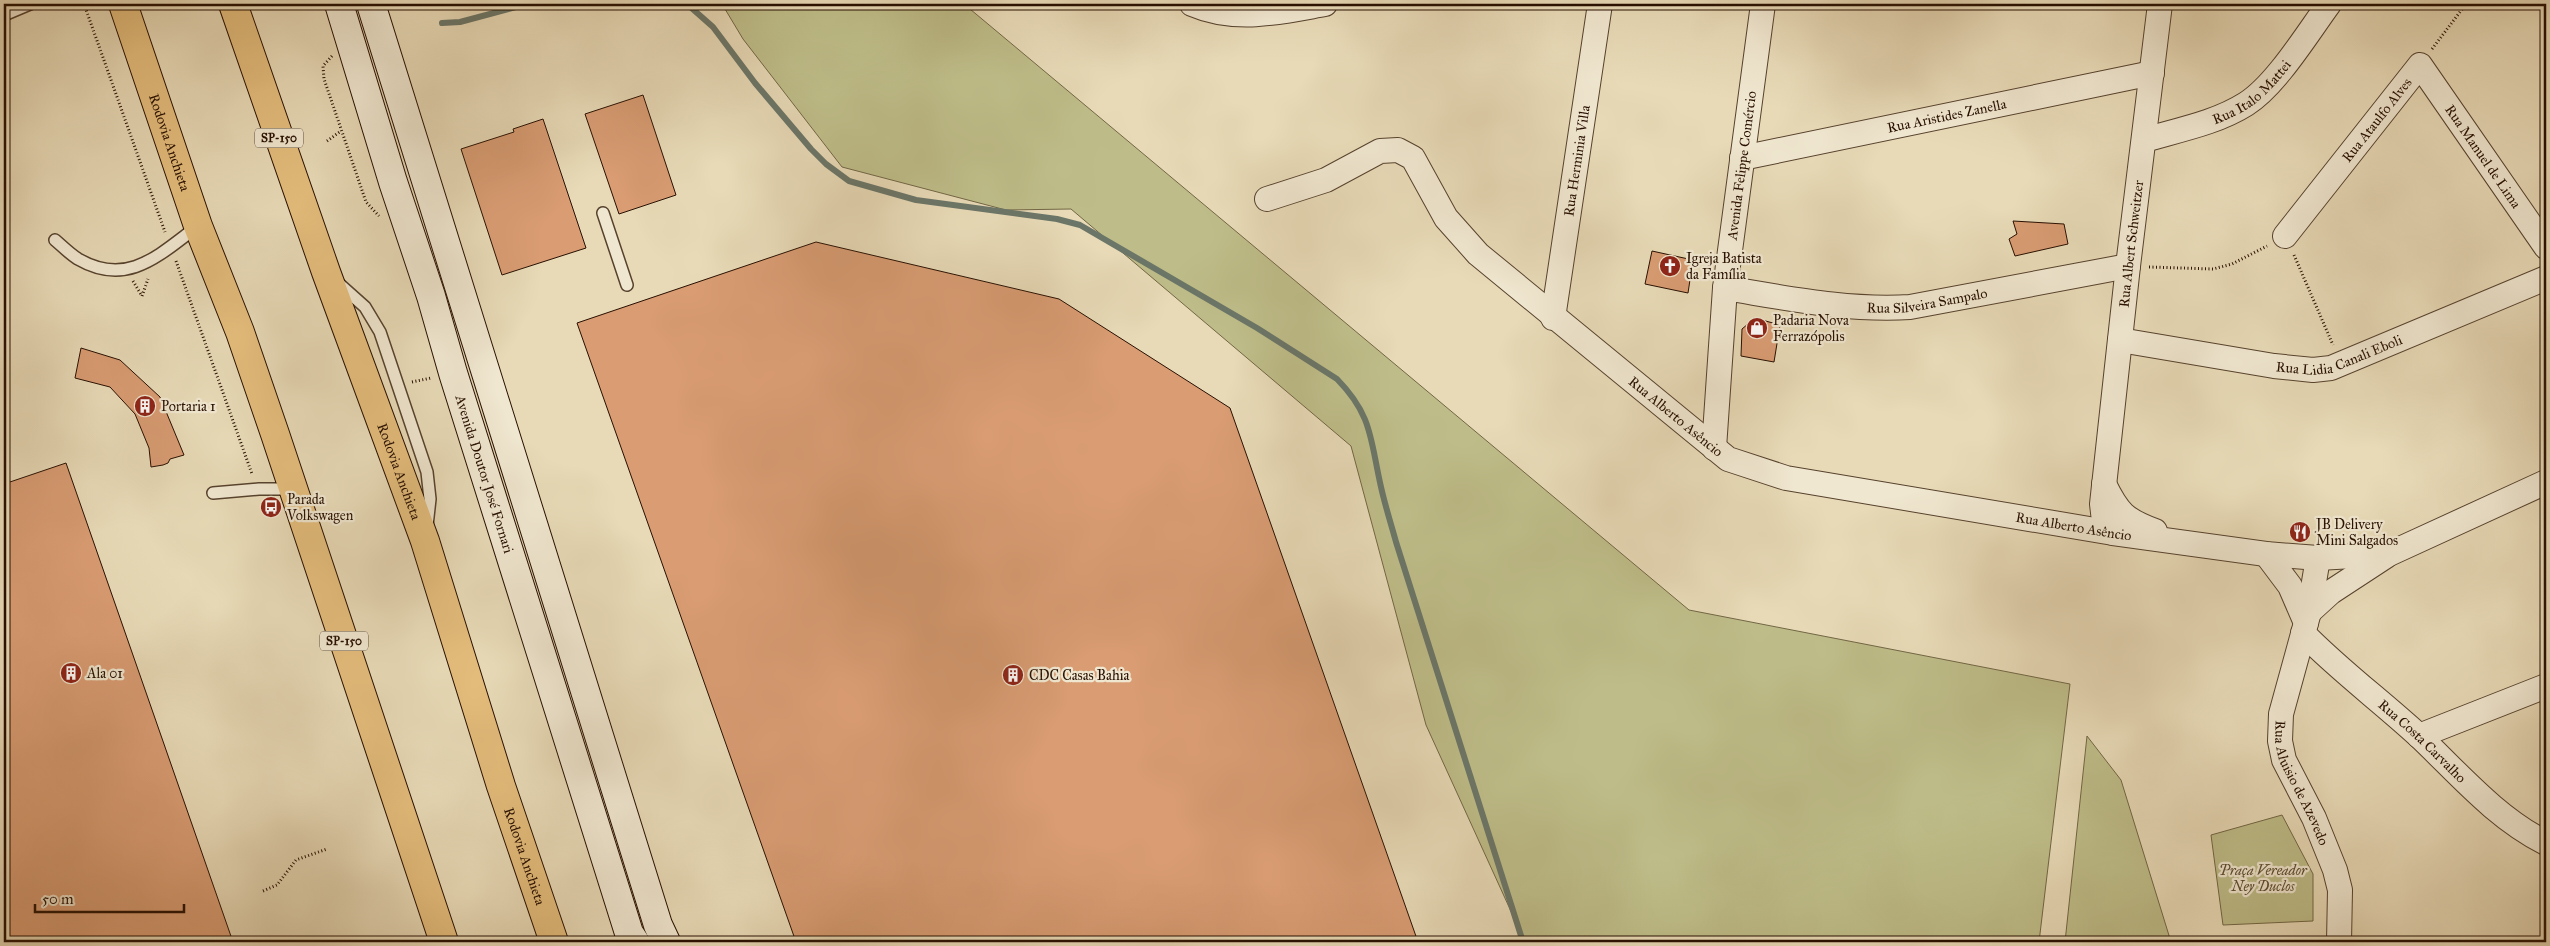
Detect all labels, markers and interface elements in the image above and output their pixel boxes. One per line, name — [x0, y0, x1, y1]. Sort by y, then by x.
street label: Rua Italo Mattei — [2210, 57, 2295, 128]
street label: Rua Ataulfo Alves — [2339, 74, 2416, 166]
street label: Avenida Felippe Comércio — [1723, 90, 1760, 242]
street label: Rodovia Anchieta — [145, 92, 194, 194]
street label: Rua Aristides Zanella — [1886, 95, 2008, 137]
street label: Rua Manuel de Lima — [2441, 102, 2525, 212]
street label: Rua Herminia Villa — [1560, 104, 1594, 218]
road number: SP-150 — [255, 128, 303, 148]
street label: Rua Albert Schweitzer — [2116, 178, 2148, 308]
place label: Igreja Batista da Família — [1686, 250, 1762, 283]
church icon: Igreja Batista da Família — [1658, 254, 1682, 278]
street label: Rua Silveira Sampalo — [1866, 285, 1989, 317]
place label: Padaria Nova Ferrazópolis — [1773, 312, 1849, 345]
shop icon: Padaria Nova Ferrazópolis — [1745, 316, 1769, 340]
street label: Rua Lidia Canali Eboli — [2275, 331, 2405, 379]
street label: Rua Alberto Asêncio — [1625, 373, 1726, 460]
street label: Avenida Doutor José Fornari — [451, 392, 517, 555]
building icon: Portaria 1 — [133, 394, 157, 418]
place label: Portaria 1 — [161, 398, 216, 415]
street label: Rodovia Anchieta — [373, 421, 424, 522]
place label: Parada Volkswagen — [286, 491, 354, 524]
bus stop icon: Parada Volkswagen — [259, 495, 283, 519]
street label: Rua Alberto Asêncio — [2014, 509, 2133, 544]
place label: JB Delivery Mini Salgados — [2314, 516, 2398, 549]
restaurant icon: JB Delivery Mini Salgados — [2288, 520, 2312, 544]
road number: SP-150 — [320, 631, 368, 650]
building icon: Ala 01 — [59, 661, 83, 685]
building icon: CDC Casas Bahia — [1001, 663, 1025, 687]
place label: Ala 01 — [86, 665, 123, 682]
place label: CDC Casas Bahia — [1029, 667, 1130, 684]
street label: Rua Costa Carvalho — [2375, 696, 2469, 787]
street label: Rua Aluisio de Azevedo — [2271, 720, 2332, 848]
street label: Rodovia Anchieta — [500, 805, 549, 907]
park label: Praça Vereador Ney Duclos — [2219, 862, 2308, 895]
scale bar — [35, 881, 184, 913]
text: 50 m — [42, 890, 74, 908]

